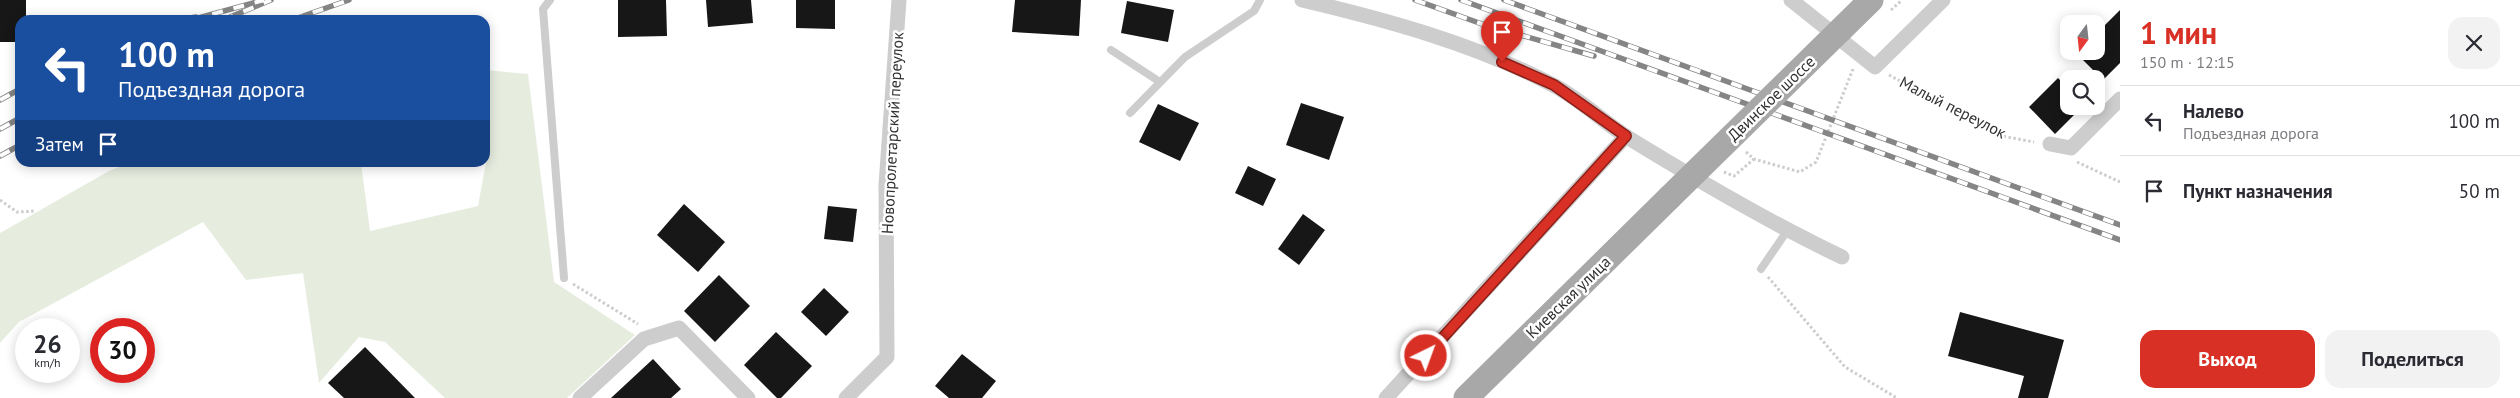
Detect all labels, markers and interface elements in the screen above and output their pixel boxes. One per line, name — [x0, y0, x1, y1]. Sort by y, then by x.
pin — [1481, 11, 1523, 62]
text: 1 мин — [2140, 13, 2217, 52]
north arrow — [2060, 15, 2105, 60]
map controls — [2060, 15, 2105, 115]
button: close — [2448, 17, 2500, 69]
icon: arrive — [1488, 18, 1516, 46]
text: 100 m — [118, 31, 215, 77]
street label: Новопролетарский переулок — [877, 31, 907, 234]
icon: left — [35, 35, 100, 100]
street label: Двинское шоссе — [1723, 51, 1819, 145]
text: 150 m · 12:15 — [2140, 52, 2235, 72]
button: search — [2060, 70, 2105, 115]
street label: Малый переулок — [1896, 72, 2010, 143]
text: Подъездная дорога — [118, 75, 305, 103]
text: Налево — [2183, 99, 2244, 123]
icon: left — [2140, 107, 2168, 135]
text: 100 m — [2448, 109, 2500, 133]
text: Подъездная дорога — [2183, 123, 2319, 143]
icon: arrive — [94, 130, 122, 158]
text: Затем — [35, 132, 84, 156]
icon: arrive — [2140, 177, 2168, 205]
text: Пункт назначения — [2183, 179, 2333, 203]
text: 50 m — [2459, 179, 2500, 203]
street label: Киевская улица — [1521, 252, 1615, 342]
speed limit sign: 30 — [90, 318, 155, 383]
text: 26 — [33, 328, 62, 360]
position arrow — [1399, 329, 1451, 381]
button: Выход — [2140, 330, 2315, 388]
button: Поделиться — [2325, 330, 2500, 388]
text: km/h — [34, 355, 61, 370]

